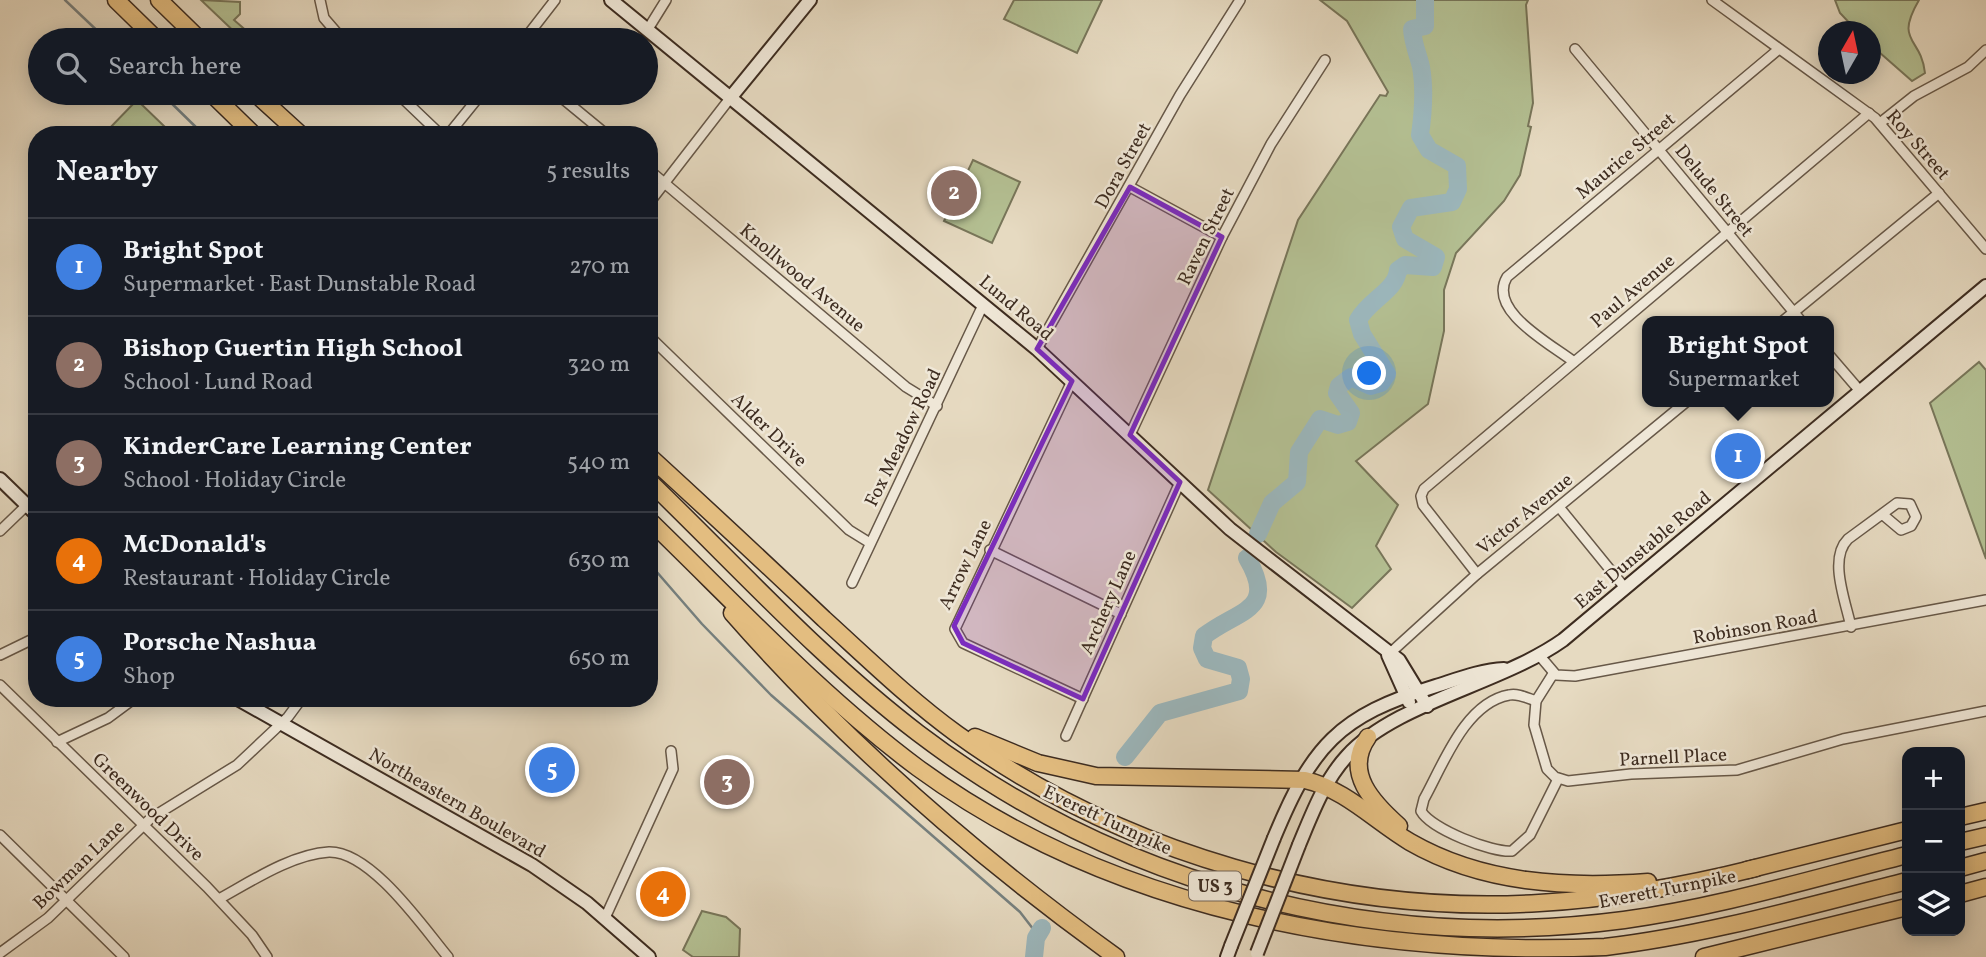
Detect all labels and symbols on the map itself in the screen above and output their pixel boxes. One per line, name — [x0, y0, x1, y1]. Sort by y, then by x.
north arrow — [1818, 21, 1881, 84]
street label: Roy Street — [1880, 104, 1956, 186]
street label: Maurice Street — [1571, 107, 1682, 206]
street label: Dora Street — [1089, 118, 1158, 214]
street label: Delude Street — [1668, 139, 1759, 243]
pin: 2 — [931, 167, 977, 219]
street label: Raven Street — [1172, 183, 1242, 290]
street label: Knollwood Avenue — [733, 218, 870, 339]
street label: Paul Avenue — [1586, 249, 1681, 335]
street label: Lund Road — [973, 270, 1059, 347]
your location — [1352, 356, 1386, 390]
street label: Fox Meadow Road — [859, 365, 948, 511]
street label: Alder Drive — [725, 387, 813, 473]
pin: 1 — [1715, 430, 1761, 482]
street label: Victor Avenue — [1472, 468, 1579, 561]
street label: East Dunstable Road — [1569, 486, 1717, 616]
street label: Arrow Lane — [933, 515, 999, 614]
street label: Archery Lane — [1074, 547, 1143, 659]
street label: Robinson Road — [1691, 604, 1820, 652]
street label: Northeastern Boulevard — [364, 742, 550, 865]
street label: Parnell Place — [1619, 742, 1728, 774]
pin: 5 — [529, 744, 575, 796]
street label: Greenwood Drive — [86, 747, 209, 868]
pin: 3 — [704, 756, 750, 808]
street label: Everett Turnpike — [1038, 780, 1176, 862]
street label: Bowman Lane — [28, 815, 131, 916]
street label: Everett Turnpike — [1596, 864, 1738, 916]
pin: 4 — [640, 868, 686, 920]
road number: US 3 — [1189, 872, 1241, 900]

